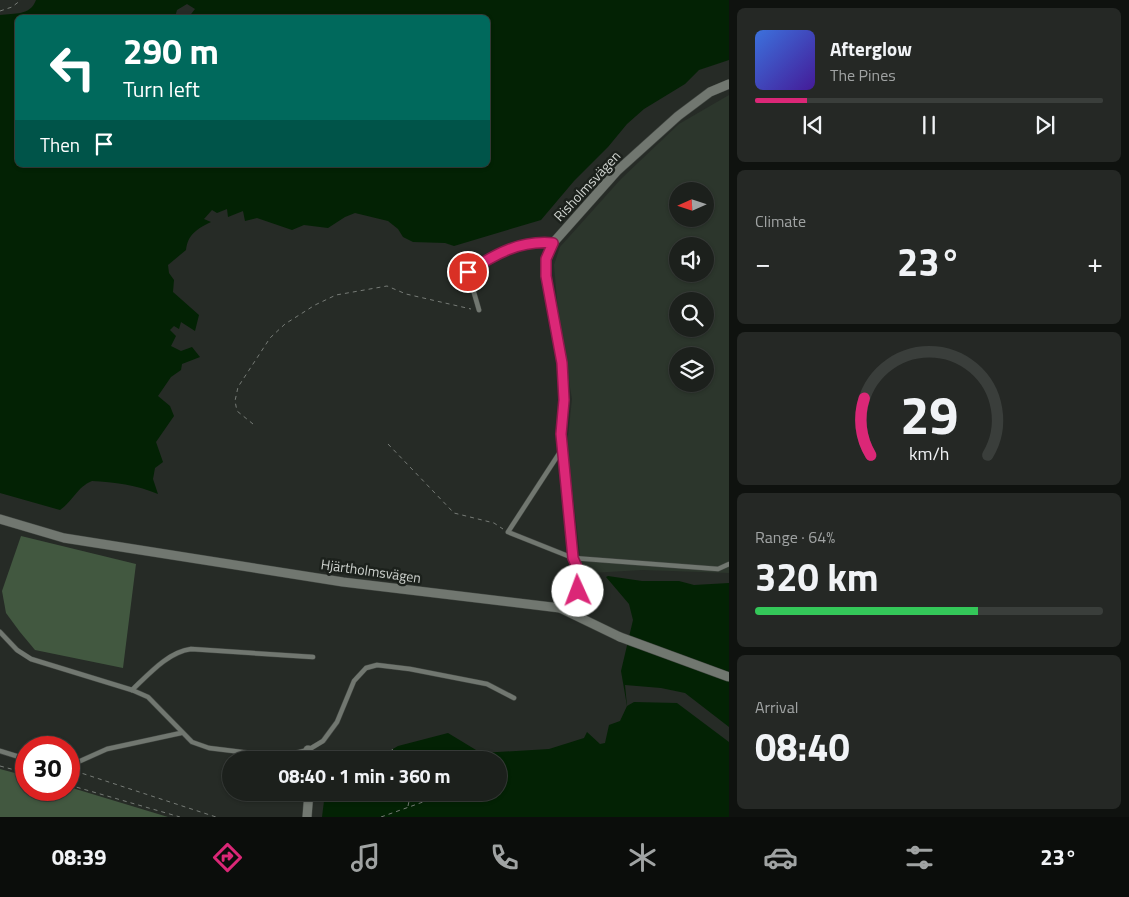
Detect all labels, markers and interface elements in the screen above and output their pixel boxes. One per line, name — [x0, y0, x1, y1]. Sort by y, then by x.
text: 290 m — [123, 24, 219, 78]
text: Afterglow — [830, 34, 912, 63]
icon: left — [40, 35, 105, 100]
text: The Pines — [830, 63, 896, 87]
text: Turn left — [123, 72, 200, 106]
icon: previous — [799, 111, 827, 139]
icon: pause — [915, 111, 943, 139]
icon: next — [1031, 111, 1059, 139]
text: Then — [40, 130, 80, 159]
icon: arrive — [90, 130, 118, 158]
street label: Risholmsvägen — [548, 146, 625, 226]
north arrow — [669, 182, 714, 228]
map controls — [669, 182, 714, 392]
text: Climate — [755, 209, 806, 233]
text: 23° — [897, 233, 961, 291]
button: sound — [669, 237, 714, 282]
text: − — [755, 241, 771, 284]
text: + — [1087, 241, 1103, 284]
pin — [447, 251, 489, 293]
icon: arrive — [454, 258, 482, 286]
button: search — [669, 292, 714, 337]
button: layers — [669, 347, 714, 392]
text: 29 — [900, 375, 958, 454]
text: km/h — [909, 440, 949, 467]
text: Range · 64% — [755, 525, 835, 549]
text: 320 km — [755, 548, 879, 606]
street label: Hjärtholmsvägen — [320, 553, 423, 588]
position arrow — [551, 564, 603, 616]
text: Arrival — [755, 695, 798, 719]
text: 08:40 — [755, 718, 850, 776]
speed limit sign: 30 — [15, 736, 80, 801]
text: 08:40 · 1 min · 360 m — [278, 761, 451, 790]
text: 08:39 — [52, 840, 107, 874]
icon: directions — [210, 840, 245, 875]
icon: music — [348, 840, 383, 875]
icon: phone — [487, 840, 522, 875]
icon: climate — [625, 840, 660, 875]
icon: car — [763, 840, 798, 875]
icon: filters — [902, 840, 937, 875]
text: 23° — [1040, 840, 1077, 874]

